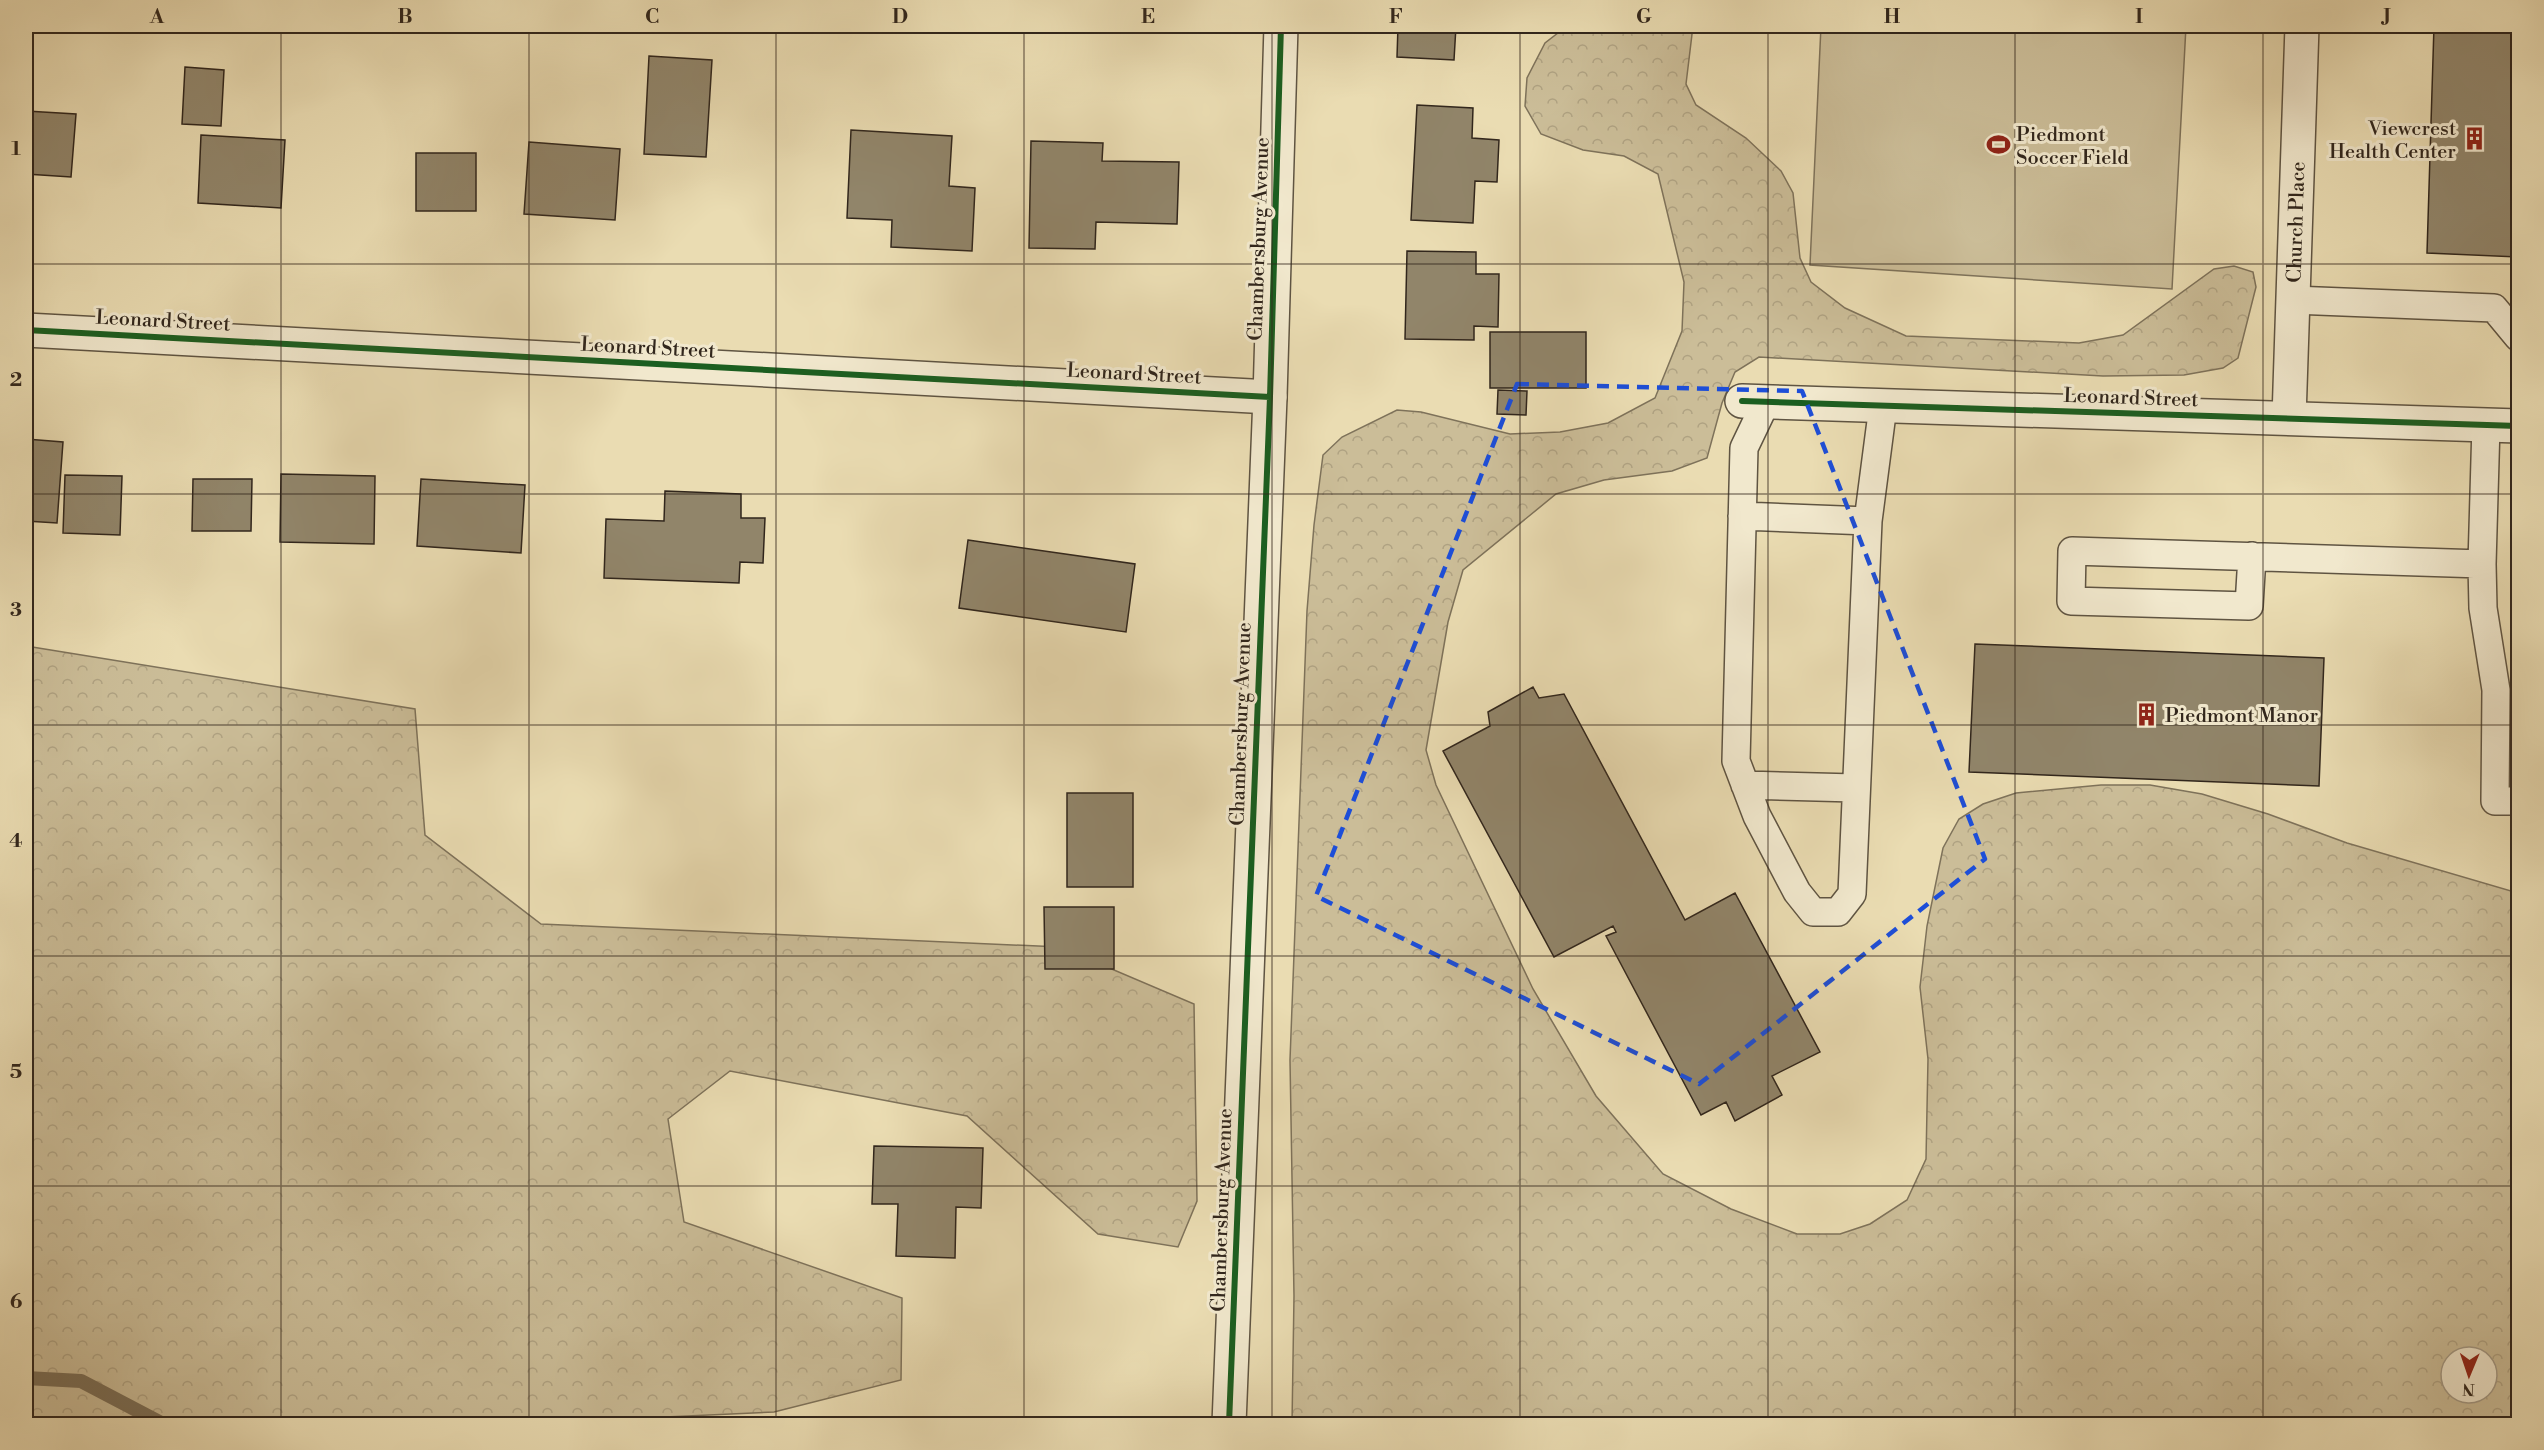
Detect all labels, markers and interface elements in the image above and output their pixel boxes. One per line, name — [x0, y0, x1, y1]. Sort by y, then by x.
text: A — [149, 5, 165, 30]
text: B — [397, 5, 413, 30]
text: C — [645, 5, 659, 30]
text: D — [892, 5, 908, 30]
text: E — [1141, 5, 1155, 30]
text: F — [1389, 5, 1403, 30]
text: G — [1636, 5, 1652, 30]
text: H — [1884, 5, 1901, 30]
text: I — [2135, 5, 2143, 30]
text: J — [2380, 5, 2391, 30]
place label: Viewcrest Health Center — [2329, 117, 2456, 165]
place label: Piedmont Soccer Field — [2016, 123, 2129, 171]
building icon: Viewcrest Health Center — [2461, 126, 2487, 152]
sports icon: Piedmont Soccer Field — [1985, 132, 2011, 158]
text: 1 — [11, 137, 21, 162]
street label: Chambersburg Avenue — [1243, 137, 1276, 341]
street label: Church Place — [2282, 161, 2312, 283]
street label: Leonard Street — [95, 305, 231, 338]
street label: Leonard Street — [580, 332, 716, 365]
street label: Leonard Street — [1066, 358, 1202, 391]
text: 2 — [10, 368, 22, 393]
street label: Leonard Street — [2063, 384, 2199, 413]
text: 3 — [10, 598, 22, 623]
street label: Chambersburg Avenue — [1225, 622, 1258, 826]
building icon: Piedmont Manor — [2134, 702, 2160, 728]
place label: Piedmont Manor — [2165, 704, 2319, 729]
text: 4 — [9, 829, 23, 854]
text: 5 — [10, 1060, 22, 1085]
street label: Chambersburg Avenue — [1206, 1108, 1239, 1312]
text: 6 — [10, 1290, 23, 1315]
north arrow — [2439, 1345, 2499, 1405]
text: N — [2461, 1379, 2475, 1399]

